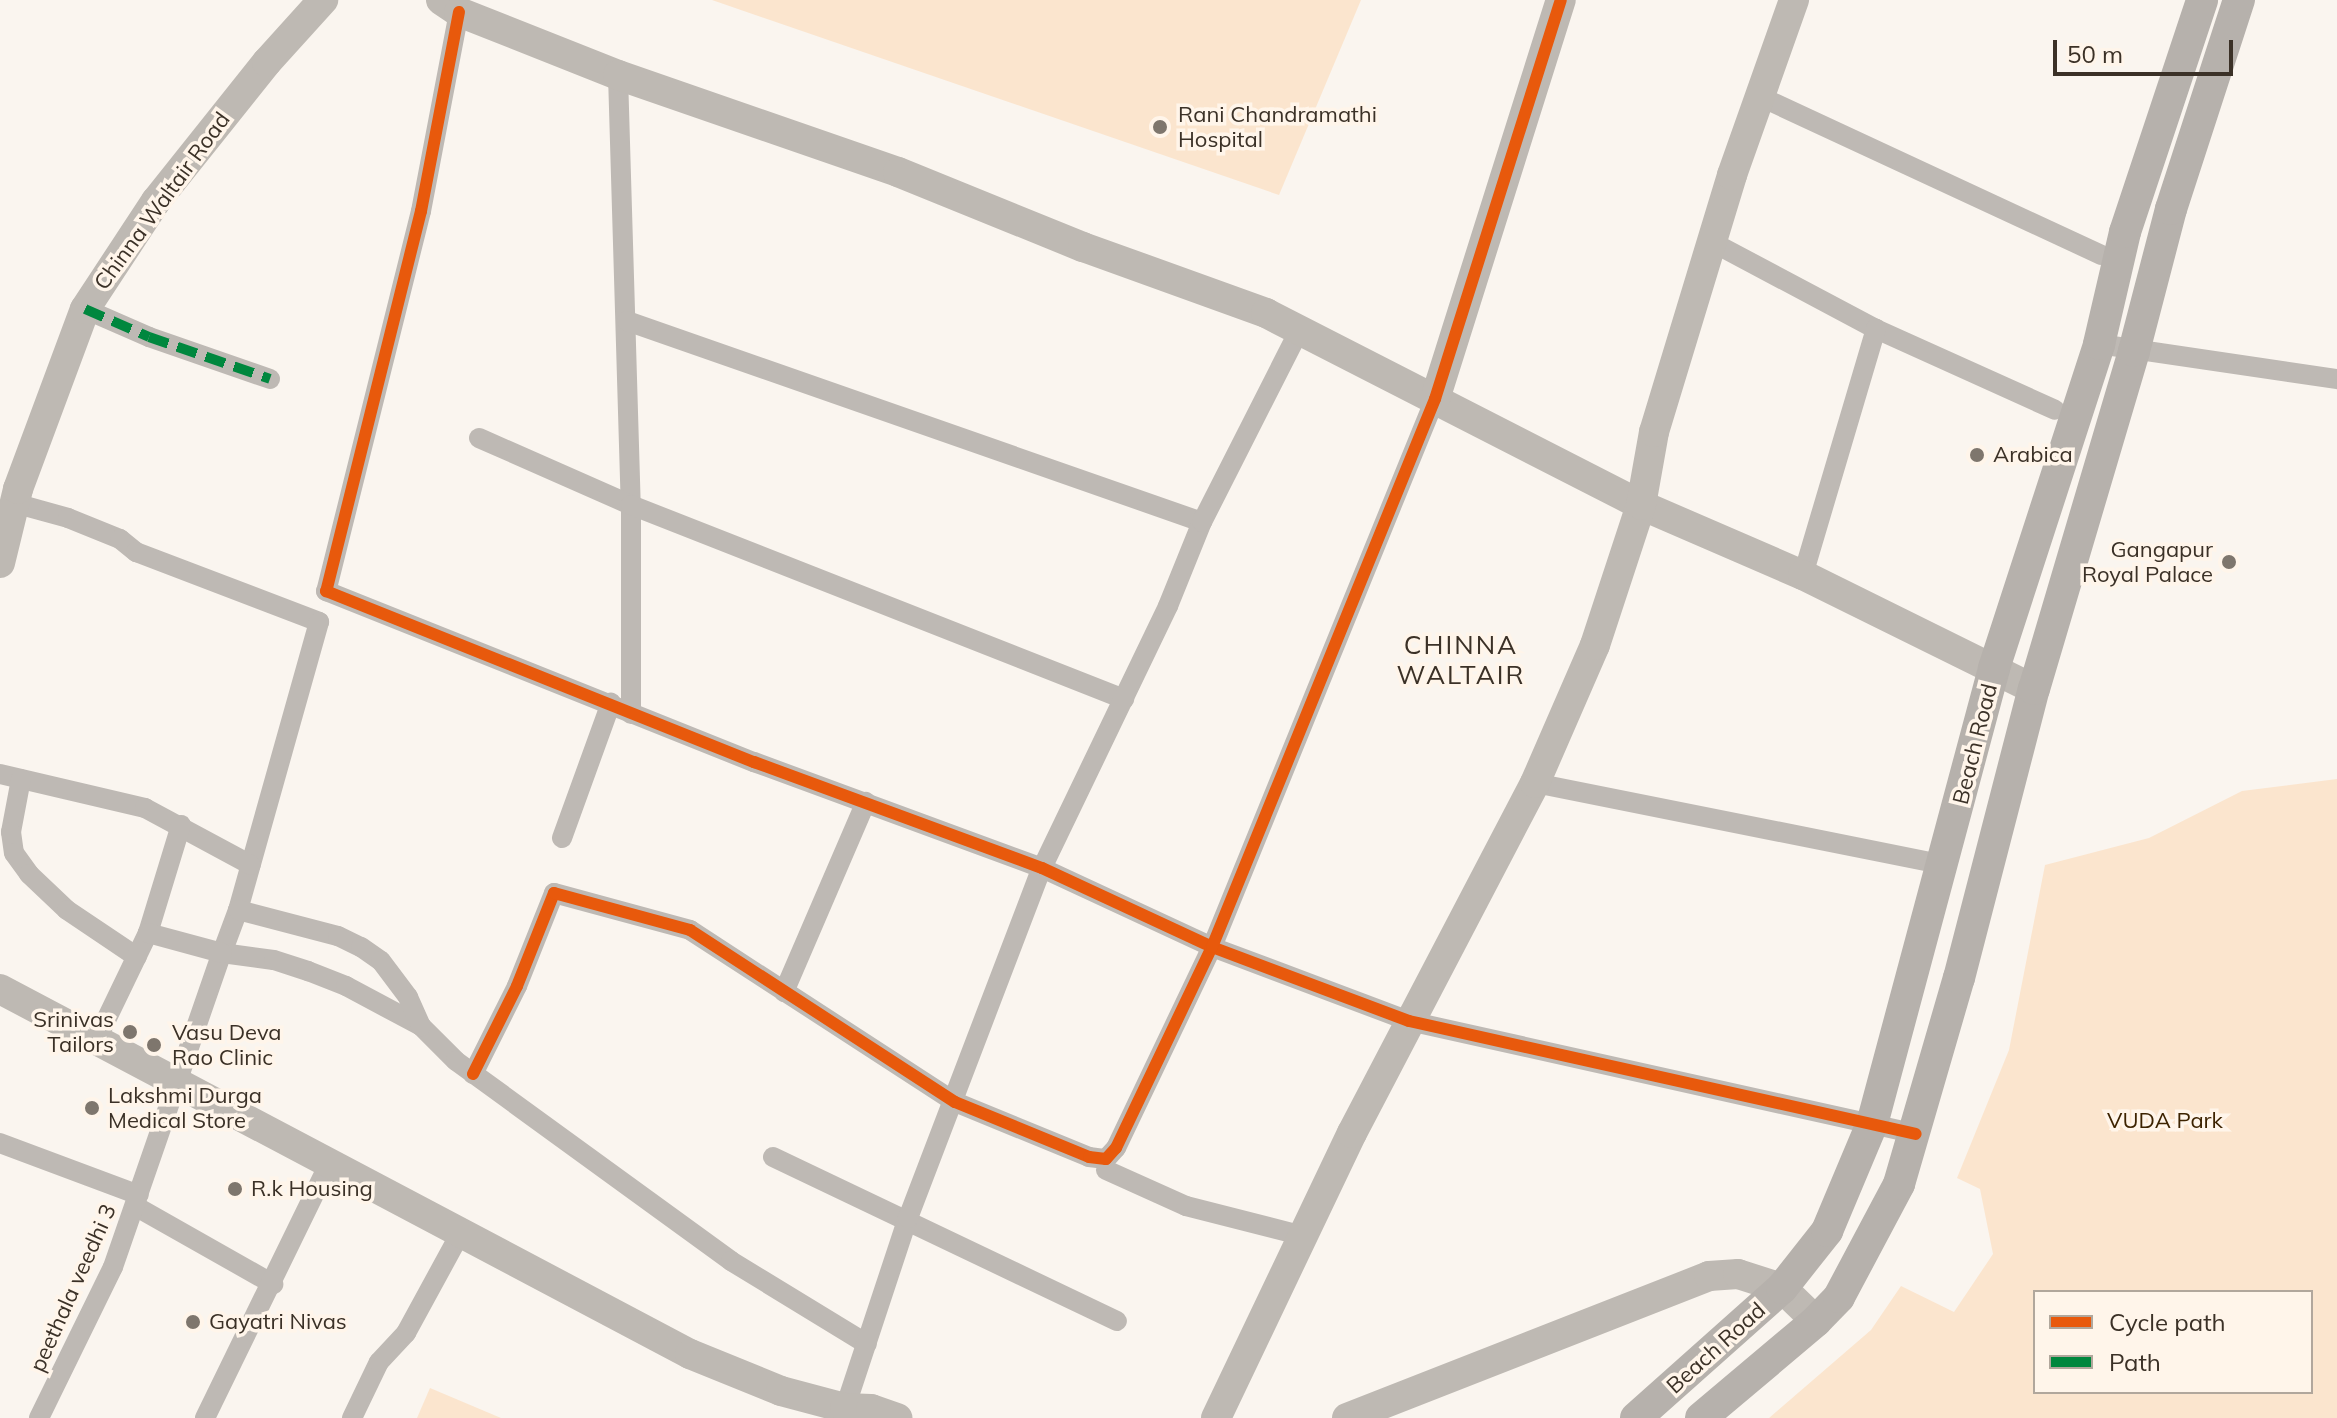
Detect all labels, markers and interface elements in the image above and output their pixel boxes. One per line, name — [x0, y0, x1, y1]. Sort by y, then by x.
scale bar — [2057, 24, 2237, 74]
text: 50 m — [2067, 39, 2123, 69]
place label: Rani Chandramathi Hospital — [1178, 101, 1377, 152]
street label: Chinna Waltair Road — [89, 107, 235, 295]
marker: Rani Chandramathi Hospital — [1149, 116, 1171, 138]
place label: Arabica — [1993, 442, 2073, 468]
marker: Arabica — [1968, 446, 1986, 464]
place label: Gangapur Royal Palace — [2082, 536, 2213, 588]
marker: Gangapur Royal Palace — [2220, 553, 2238, 571]
district label: CHINNA WALTAIR — [1396, 629, 1526, 690]
street label: Beach Road — [1947, 681, 2003, 807]
place label: Srinivas Tailors — [33, 1006, 114, 1058]
place label: Vasu Deva Rao Clinic — [172, 1019, 282, 1070]
marker: Srinivas Tailors — [121, 1023, 139, 1041]
marker: Vasu Deva Rao Clinic — [143, 1034, 165, 1056]
place label: Lakshmi Durga Medical Store — [108, 1082, 262, 1134]
marker: Lakshmi Durga Medical Store — [83, 1099, 101, 1117]
park label: VUDA Park — [2107, 1108, 2223, 1134]
place label: R.k Housing — [251, 1176, 373, 1202]
marker: R.k Housing — [226, 1180, 244, 1198]
street label: peethala veedhi 3 — [24, 1200, 122, 1376]
legend — [2033, 1290, 2313, 1394]
street label: Beach Road — [1661, 1297, 1771, 1399]
text: Cycle path — [2109, 1307, 2226, 1337]
place label: Gayatri Nivas — [209, 1309, 347, 1335]
marker: Gayatri Nivas — [184, 1313, 202, 1331]
text: Path — [2109, 1347, 2161, 1377]

